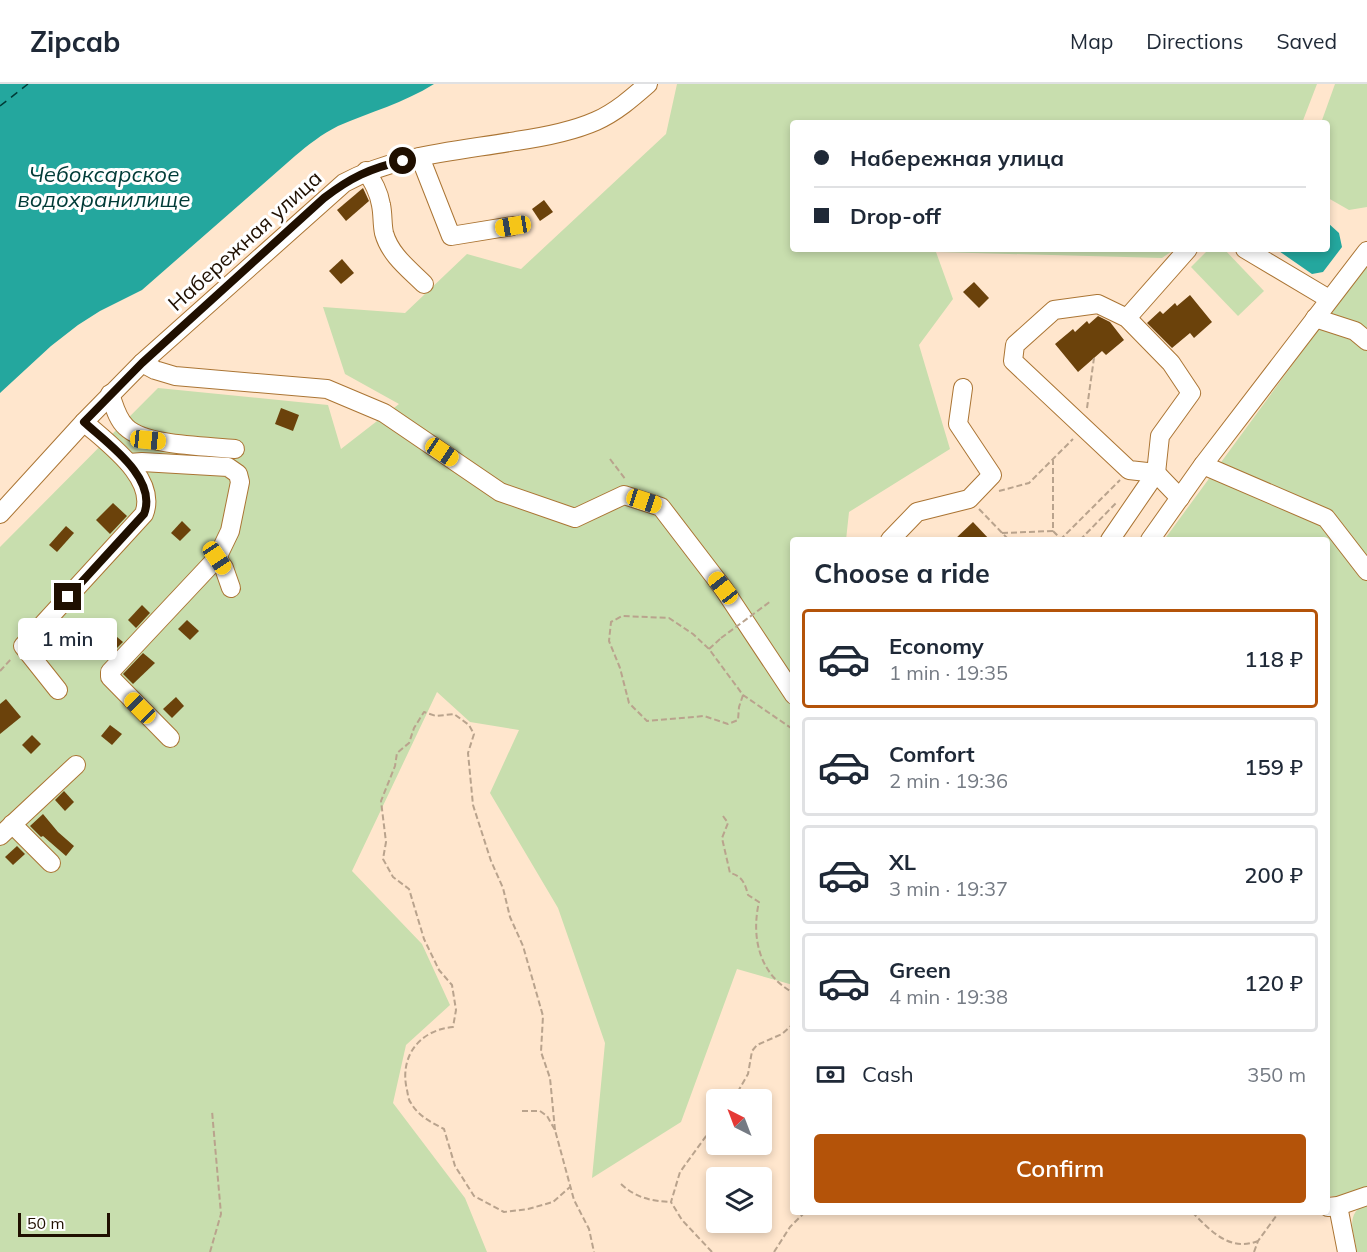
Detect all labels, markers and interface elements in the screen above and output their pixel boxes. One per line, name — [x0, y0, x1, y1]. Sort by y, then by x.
text: Zipcab — [30, 24, 120, 59]
text: Map — [1070, 28, 1113, 54]
text: Directions — [1146, 28, 1243, 54]
text: Saved — [1276, 28, 1337, 54]
text: Набережная улица — [850, 144, 1064, 172]
route start — [389, 147, 416, 174]
water label: Чебоксарское водохранилище — [18, 160, 190, 213]
street label: Набережная улица — [162, 164, 327, 316]
text: Drop-off — [850, 202, 941, 230]
car — [494, 214, 532, 238]
car — [129, 429, 167, 451]
car — [422, 434, 462, 470]
car — [624, 487, 664, 515]
car — [199, 538, 235, 578]
text: Choose a ride — [814, 556, 990, 590]
car — [705, 568, 741, 608]
route end — [54, 583, 81, 610]
callout: 1 min — [19, 618, 118, 660]
text: 1 min — [42, 626, 93, 651]
icon: car — [817, 632, 871, 686]
text: Economy — [889, 632, 984, 660]
text: 118 ₽ — [1244, 645, 1303, 673]
text: 1 min · 19:35 — [889, 660, 1008, 685]
car — [121, 689, 159, 727]
icon: car — [817, 740, 871, 794]
text: Comfort — [889, 740, 975, 768]
text: 159 ₽ — [1244, 753, 1303, 781]
text: 2 min · 19:36 — [889, 768, 1008, 793]
icon: car — [817, 848, 871, 902]
text: XL — [889, 848, 916, 876]
text: 200 ₽ — [1244, 861, 1303, 889]
text: 3 min · 19:37 — [889, 876, 1008, 901]
icon: car — [817, 956, 871, 1010]
text: Green — [889, 956, 951, 984]
text: 120 ₽ — [1244, 969, 1303, 997]
text: 4 min · 19:38 — [889, 984, 1008, 1009]
icon: cash — [814, 1058, 847, 1091]
text: Cash — [862, 1060, 914, 1088]
text: 350 m — [1247, 1062, 1306, 1087]
north arrow — [706, 1089, 772, 1155]
map controls — [706, 1089, 772, 1233]
button: Confirm — [814, 1134, 1306, 1203]
button: layers — [706, 1167, 772, 1233]
scale bar — [18, 1210, 110, 1238]
text: 50 m — [27, 1213, 64, 1233]

